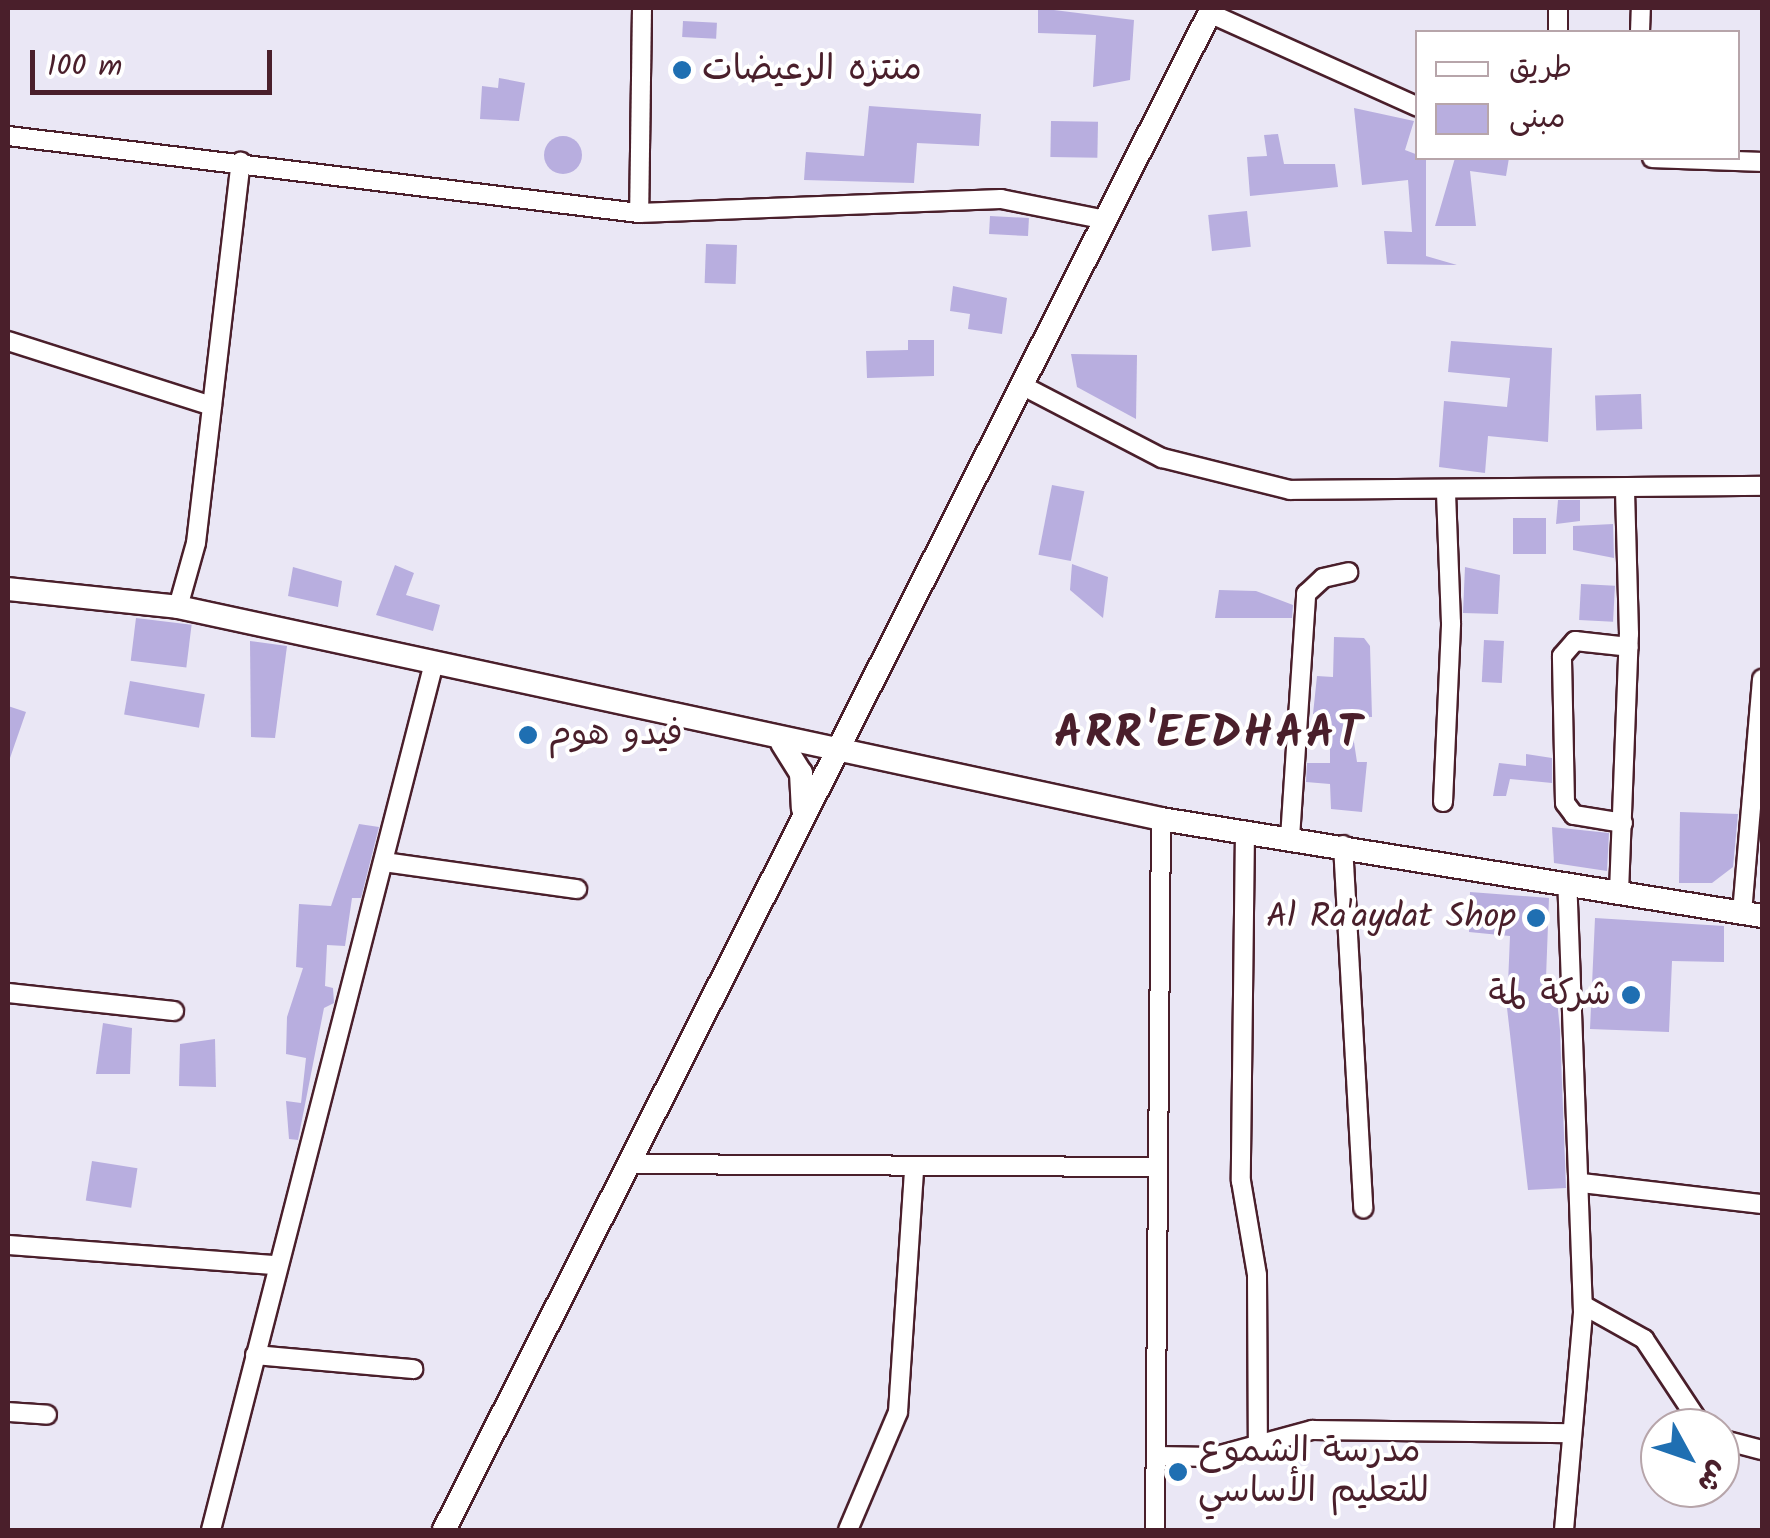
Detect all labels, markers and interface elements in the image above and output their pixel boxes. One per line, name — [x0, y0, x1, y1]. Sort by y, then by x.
scale bar — [35, 30, 278, 92]
legend — [1415, 30, 1740, 160]
text: 100 m — [47, 43, 122, 91]
text: طريق — [1509, 45, 1572, 93]
place label: منتزه الرعيضات — [702, 49, 922, 91]
marker: منتزه الرعيضات — [671, 59, 693, 81]
text: مبنى — [1509, 95, 1565, 143]
district label: ARR'EEDHAAT — [1054, 709, 1364, 763]
place label: فيدو هوم — [548, 714, 683, 756]
marker: فيدو هوم — [517, 724, 539, 746]
place label: Al Ra'aydat Shop — [1266, 897, 1516, 939]
marker: Al Ra'aydat Shop — [1525, 907, 1547, 929]
place label: شركة لمة — [1489, 974, 1611, 1016]
marker: شركة لمة — [1620, 984, 1642, 1006]
north arrow — [1640, 1408, 1740, 1508]
place label: مدرسة الشموع للتعليم الأساسي — [1198, 1431, 1429, 1513]
text: ش — [1685, 1450, 1739, 1503]
marker: مدرسة الشموع للتعليم الأساسي — [1167, 1461, 1189, 1483]

